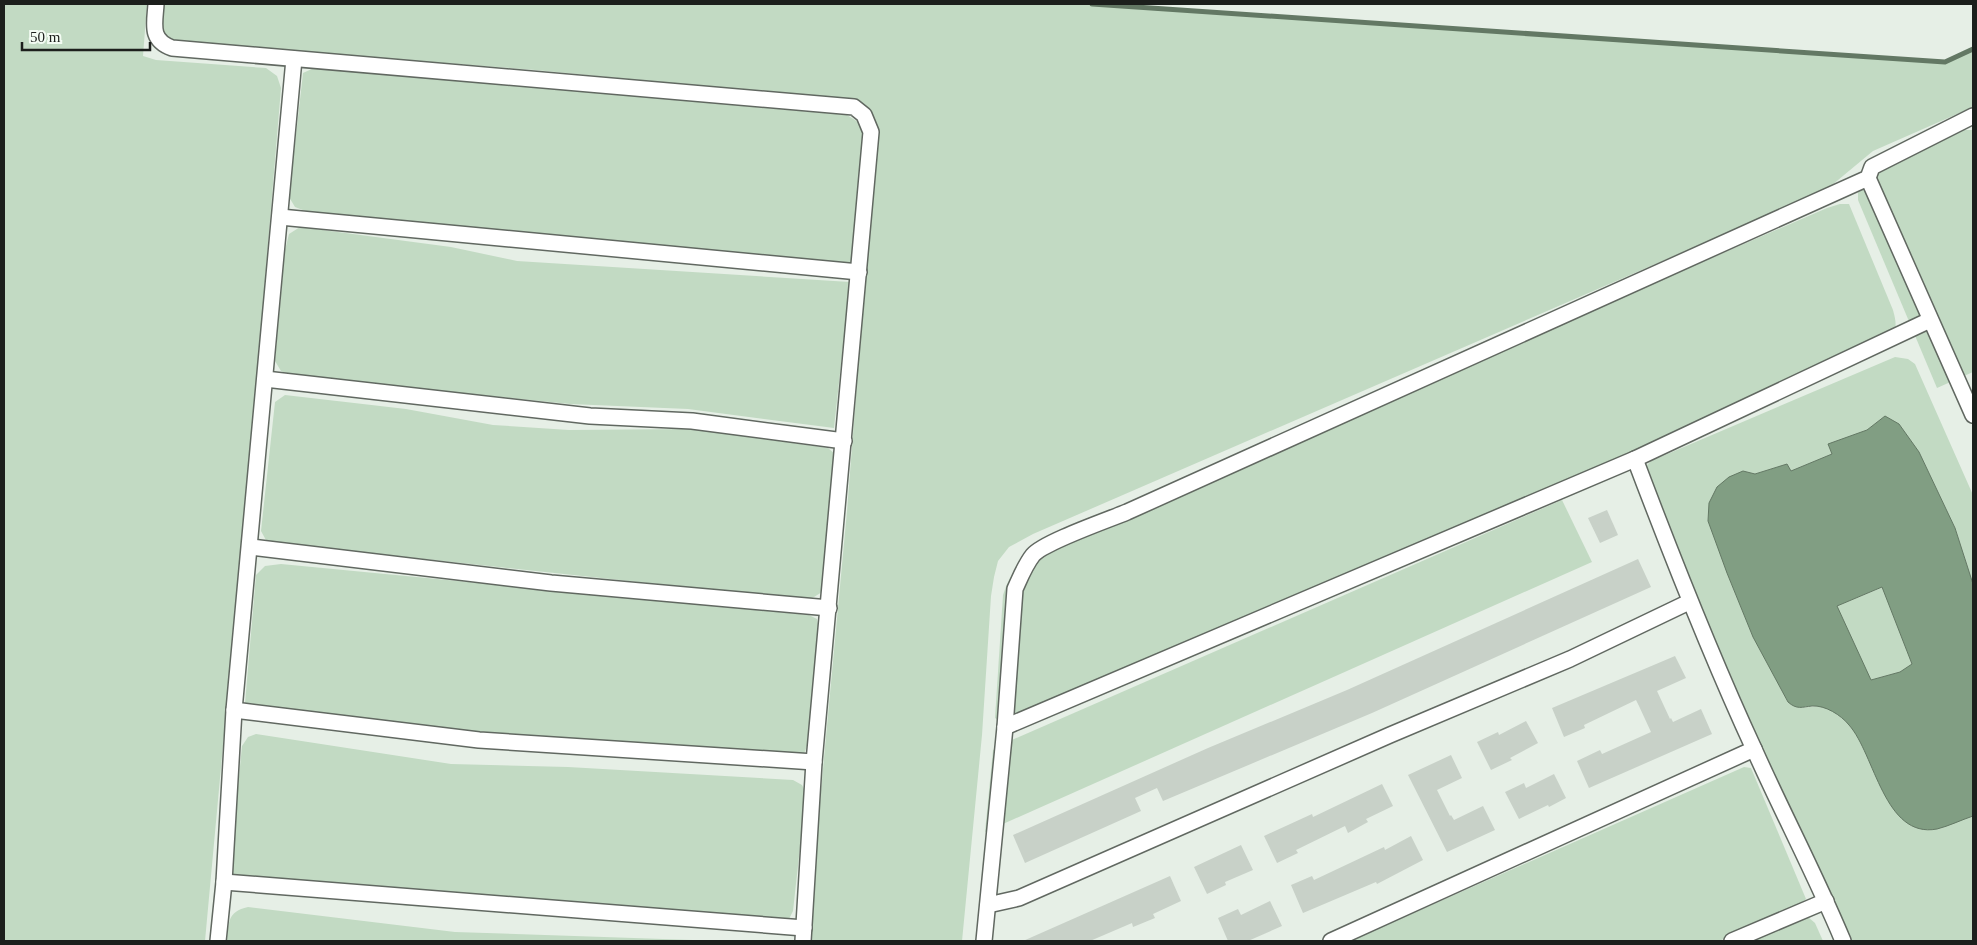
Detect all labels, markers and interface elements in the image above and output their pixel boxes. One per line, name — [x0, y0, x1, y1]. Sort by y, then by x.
scale bar — [22, 20, 150, 52]
text: 50 m — [30, 29, 61, 45]

